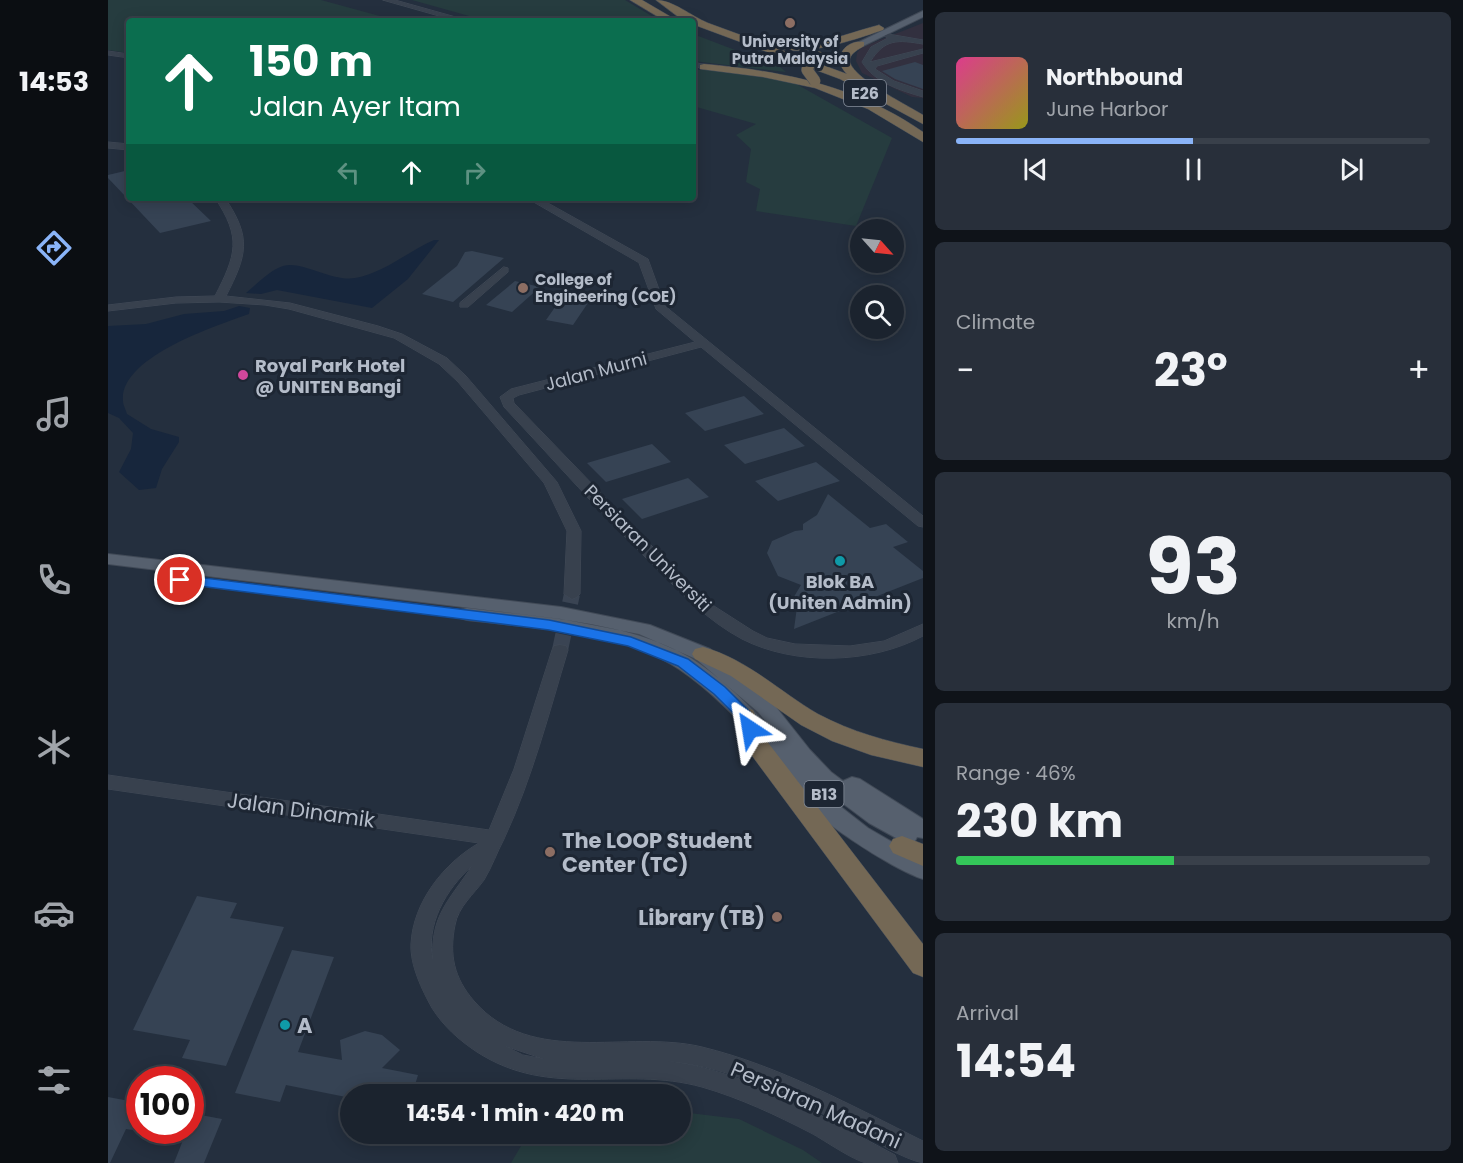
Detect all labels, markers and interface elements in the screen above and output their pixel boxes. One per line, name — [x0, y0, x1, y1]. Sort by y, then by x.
marker: University of Putra Malaysia — [783, 16, 797, 30]
place label: University of Putra Malaysia — [732, 31, 848, 69]
text: 150 m — [249, 32, 373, 91]
icon: ahead — [150, 42, 228, 120]
text: Northbound — [1046, 62, 1183, 93]
text: 14:53 — [19, 63, 89, 100]
road number: E26 — [844, 80, 886, 106]
text: Jalan Ayer Itam — [249, 88, 461, 125]
text: June Harbor — [1046, 95, 1169, 123]
icon: previous — [1019, 153, 1052, 186]
icon: pause — [1177, 153, 1210, 186]
icon: next — [1335, 153, 1368, 186]
icon: left — [332, 156, 365, 189]
icon: ahead — [395, 156, 428, 189]
icon: right — [458, 156, 491, 189]
north arrow — [850, 219, 904, 273]
map controls — [850, 219, 904, 339]
icon: directions — [33, 227, 75, 269]
place label: College of Engineering (COE) — [535, 269, 676, 307]
marker: College of Engineering (COE) — [516, 281, 530, 295]
button: search — [850, 285, 904, 339]
text: Climate — [956, 308, 1035, 336]
text: 23° — [1154, 339, 1228, 402]
street label: Jalan Murni — [542, 345, 650, 397]
text: − — [956, 347, 974, 394]
text: + — [1407, 347, 1430, 394]
place label: Royal Park Hotel @ UNITEN Bangi — [255, 353, 405, 399]
marker: Royal Park Hotel @ UNITEN Bangi — [236, 368, 250, 382]
icon: music — [33, 393, 75, 435]
street label: Persiaran Universiti — [579, 479, 717, 617]
text: 93 — [1145, 512, 1241, 621]
pin — [154, 554, 205, 605]
marker: Blok BA (Uniten Admin) — [833, 554, 847, 568]
icon: phone — [33, 559, 75, 601]
icon: arrive — [163, 563, 196, 596]
place label: Blok BA (Uniten Admin) — [768, 569, 912, 615]
text: km/h — [1166, 607, 1220, 635]
position arrow — [718, 697, 782, 761]
icon: climate — [33, 726, 75, 768]
text: Range · 46% — [956, 759, 1076, 787]
road number: B13 — [804, 781, 844, 807]
street label: Jalan Dinamik — [225, 785, 377, 835]
text: 230 km — [956, 790, 1123, 853]
place label: The LOOP Student Center (TC) — [562, 826, 752, 879]
marker: The LOOP Student Center (TC) — [543, 845, 557, 859]
icon: car — [33, 892, 75, 934]
place label: Library (TB) — [638, 903, 765, 932]
marker: Library (TB) — [770, 910, 784, 924]
text: Arrival — [956, 999, 1019, 1027]
place label: A — [297, 1011, 313, 1040]
marker: A — [278, 1018, 292, 1032]
text: 14:54 — [956, 1030, 1076, 1093]
street label: Persiaran Madani — [726, 1054, 906, 1156]
icon: filters — [33, 1059, 75, 1101]
speed limit sign: 100 — [126, 1066, 204, 1144]
text: 14:54 · 1 min · 420 m — [407, 1098, 624, 1129]

